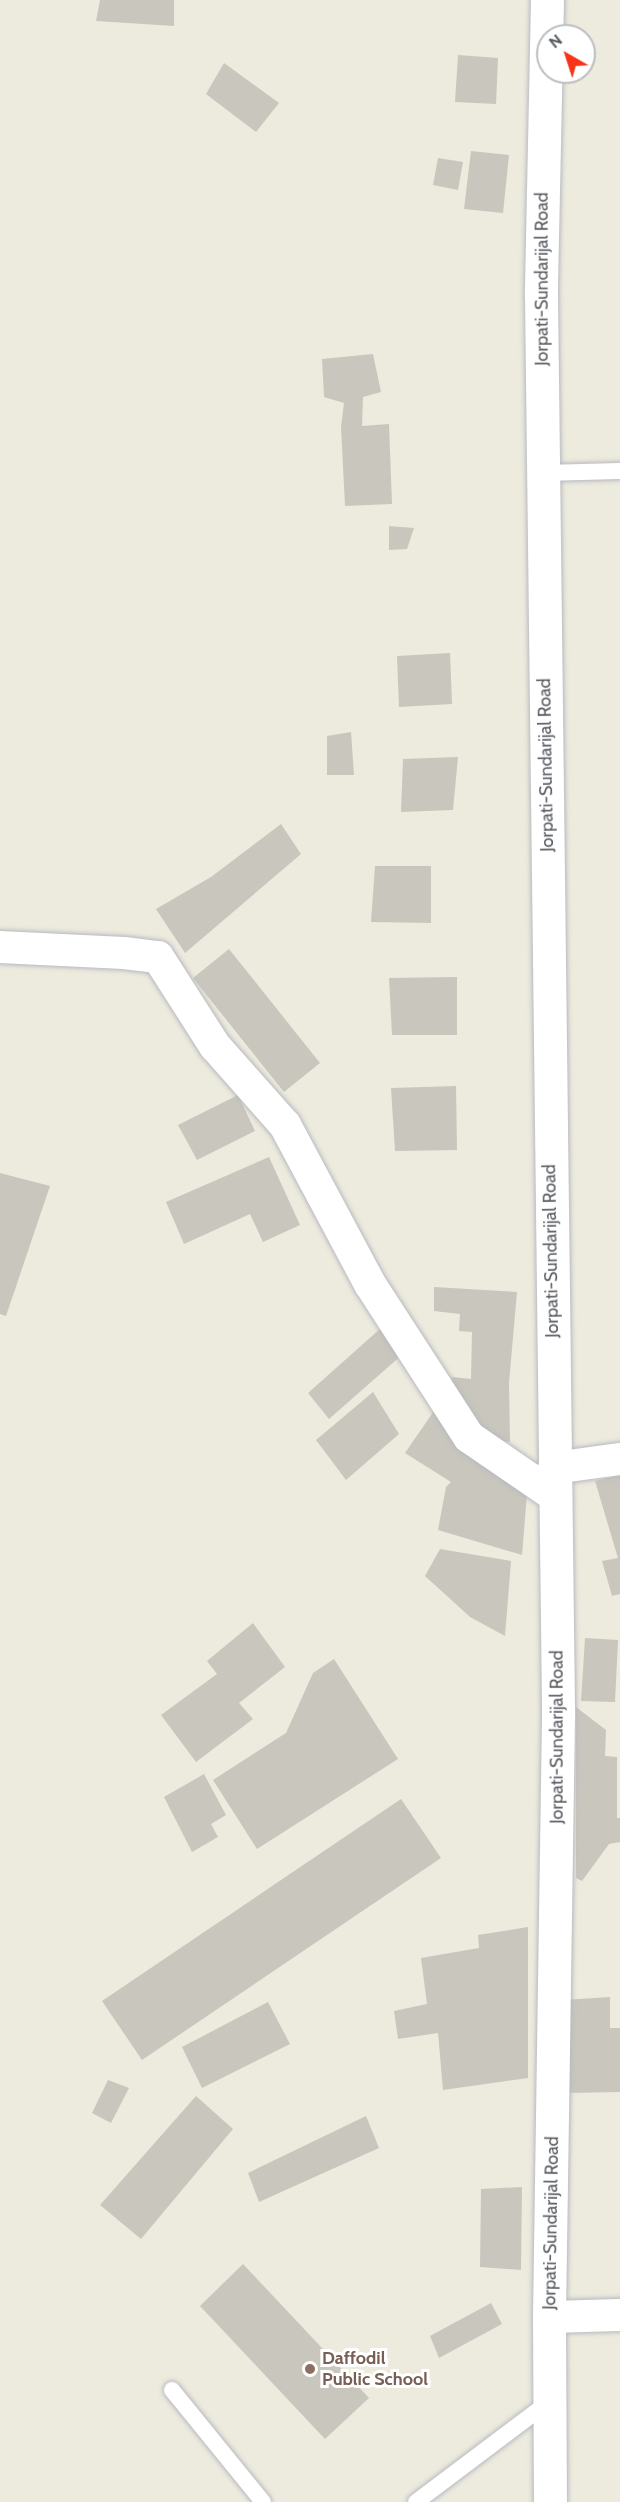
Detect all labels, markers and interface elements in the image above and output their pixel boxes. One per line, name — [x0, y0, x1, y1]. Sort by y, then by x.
north arrow — [536, 24, 596, 84]
text: N — [545, 30, 566, 52]
street label: Jorpati-Sundarijal Road — [531, 192, 553, 366]
street label: Jorpati-Sundarijal Road — [534, 678, 558, 852]
street label: Jorpati-Sundarijal Road — [539, 1164, 563, 1338]
street label: Jorpati-Sundarijal Road — [546, 1650, 568, 1824]
street label: Jorpati-Sundarijal Road — [539, 2136, 563, 2310]
place label: Daffodil Public School — [322, 2348, 428, 2390]
marker: Daffodil Public School — [303, 2362, 317, 2376]

